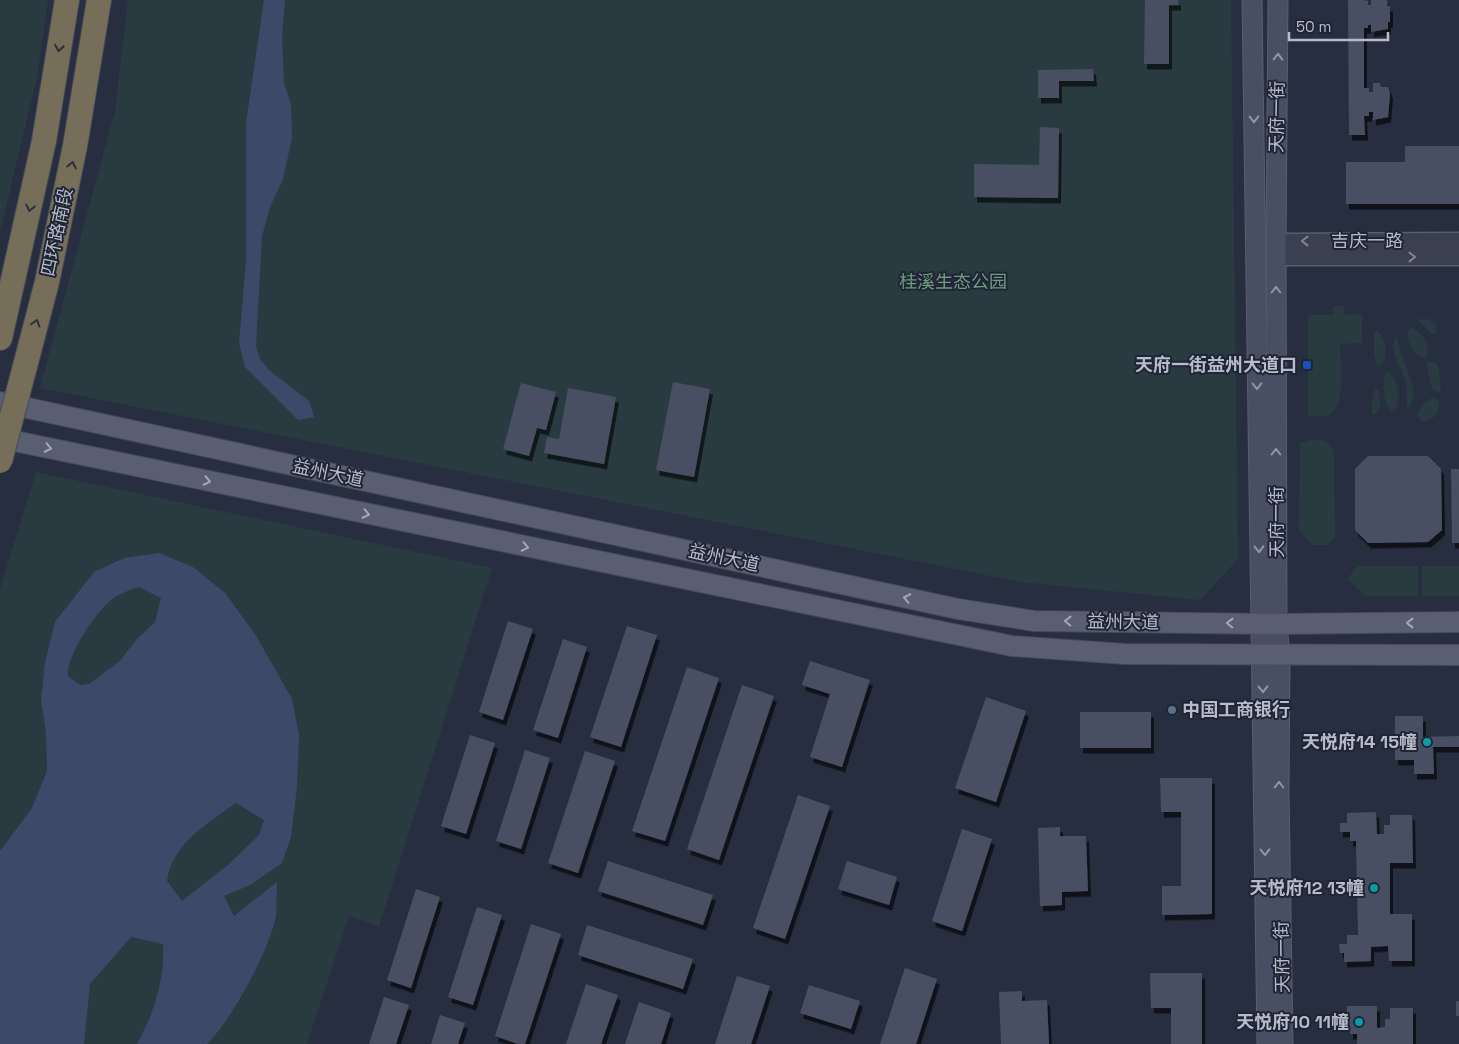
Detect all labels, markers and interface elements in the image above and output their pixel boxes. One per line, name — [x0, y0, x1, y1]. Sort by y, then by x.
scale bar — [1289, 10, 1388, 42]
text: 50 m — [1296, 17, 1331, 36]
one-way arrow — [55, 44, 65, 53]
one-way arrow — [1272, 53, 1283, 61]
street label: 天府一街 — [1264, 81, 1289, 153]
one-way arrow — [1249, 115, 1259, 123]
one-way arrow — [66, 160, 76, 169]
street label: 四环路南段 — [36, 185, 77, 278]
one-way arrow — [25, 204, 36, 212]
street label: 吉庆一路 — [1331, 229, 1403, 252]
one-way arrow — [1301, 236, 1309, 246]
one-way arrow — [1408, 252, 1416, 262]
park label: 桂溪生态公园 — [899, 270, 1007, 293]
one-way arrow — [1271, 286, 1281, 294]
one-way arrow — [30, 319, 41, 328]
place label: 天府一街益州大道口 — [1135, 353, 1297, 376]
marker: 天府一街益州大道口 — [1301, 359, 1313, 371]
one-way arrow — [1252, 382, 1262, 390]
one-way arrow — [43, 443, 52, 453]
one-way arrow — [1271, 448, 1281, 456]
street label: 益州大道 — [290, 454, 366, 491]
one-way arrow — [202, 475, 211, 486]
street label: 天府一街 — [1265, 486, 1288, 558]
one-way arrow — [362, 508, 370, 519]
street label: 益州大道 — [686, 539, 762, 576]
one-way arrow — [521, 541, 530, 551]
one-way arrow — [1254, 545, 1264, 553]
one-way arrow — [903, 593, 912, 604]
street label: 益州大道 — [1087, 609, 1159, 634]
one-way arrow — [1064, 616, 1072, 626]
one-way arrow — [1226, 618, 1234, 628]
one-way arrow — [1406, 618, 1414, 628]
one-way arrow — [1258, 686, 1268, 694]
place label: 中国工商银行 — [1182, 698, 1290, 721]
marker: 中国工商银行 — [1166, 704, 1178, 716]
place label: 天悦府14 15幢 — [1302, 730, 1417, 753]
marker: 天悦府14 15幢 — [1421, 736, 1433, 748]
one-way arrow — [1274, 781, 1284, 789]
one-way arrow — [1259, 848, 1270, 856]
place label: 天悦府12 13幢 — [1250, 876, 1364, 899]
marker: 天悦府12 13幢 — [1368, 882, 1380, 894]
street label: 天府一街 — [1269, 921, 1294, 993]
place label: 天悦府10 11幢 — [1236, 1010, 1349, 1033]
marker: 天悦府10 11幢 — [1353, 1016, 1365, 1028]

